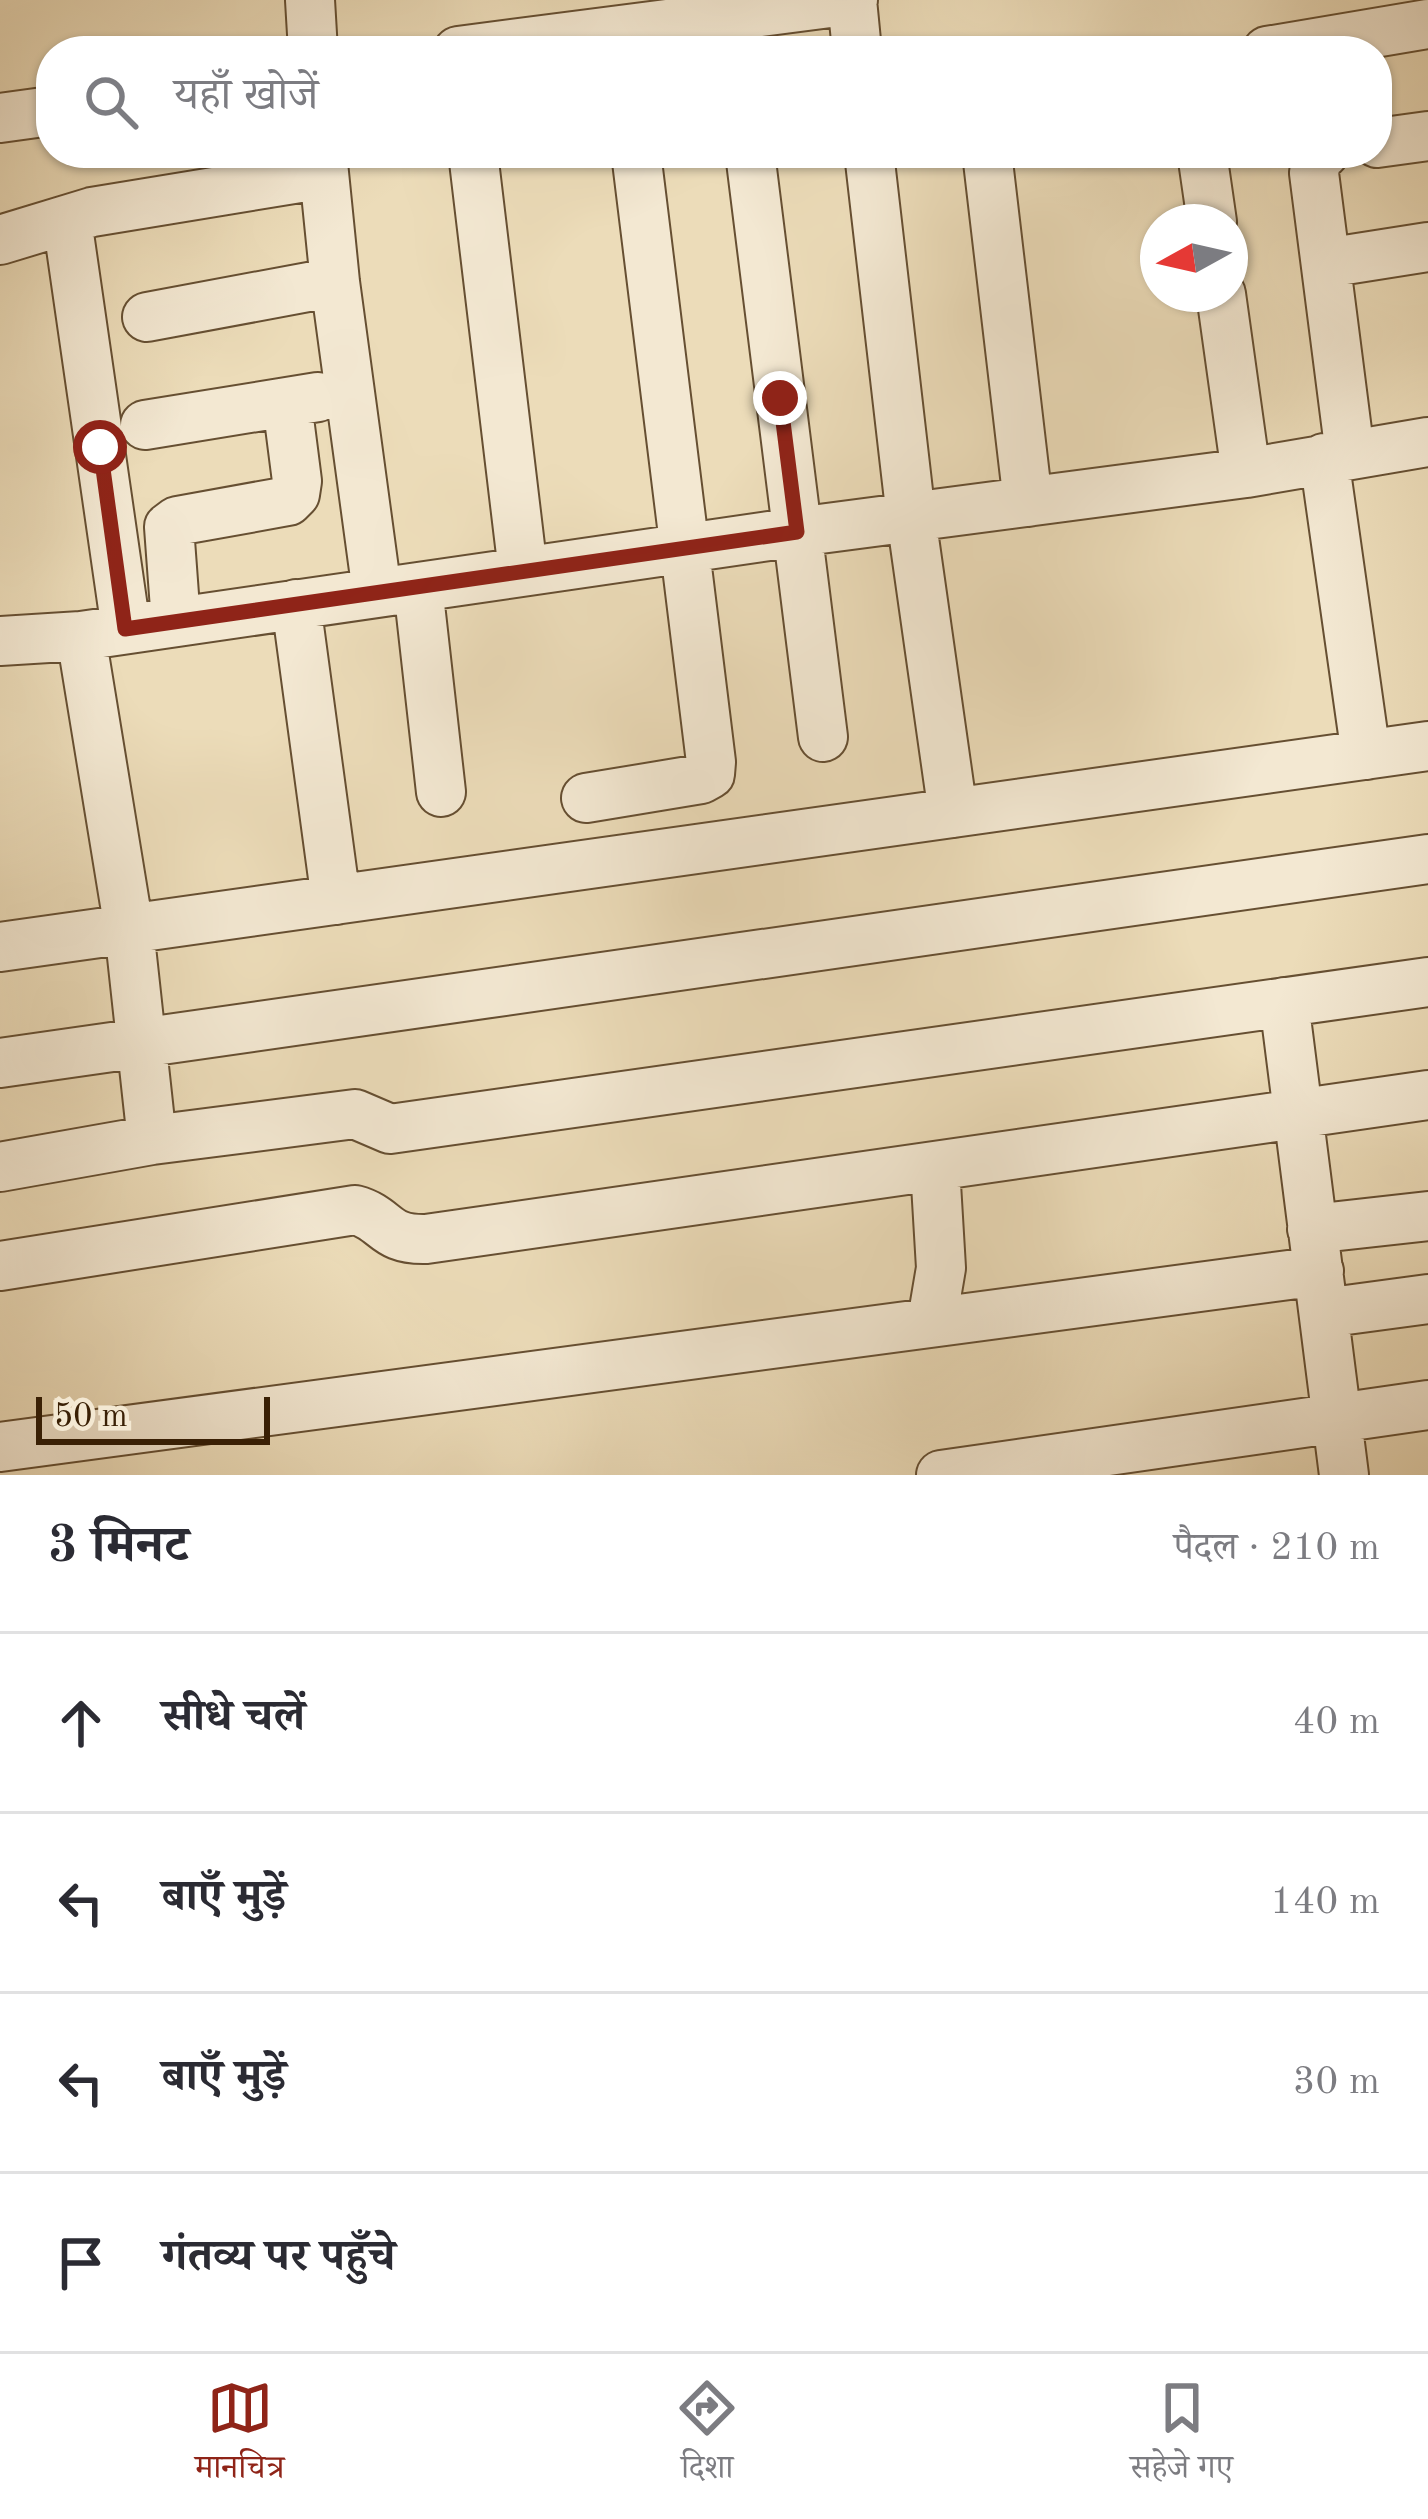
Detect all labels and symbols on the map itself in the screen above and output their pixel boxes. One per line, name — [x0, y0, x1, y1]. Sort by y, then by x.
north arrow — [1140, 204, 1248, 312]
route end — [753, 371, 807, 425]
route start — [73, 420, 127, 474]
scale bar — [36, 1391, 270, 1444]

